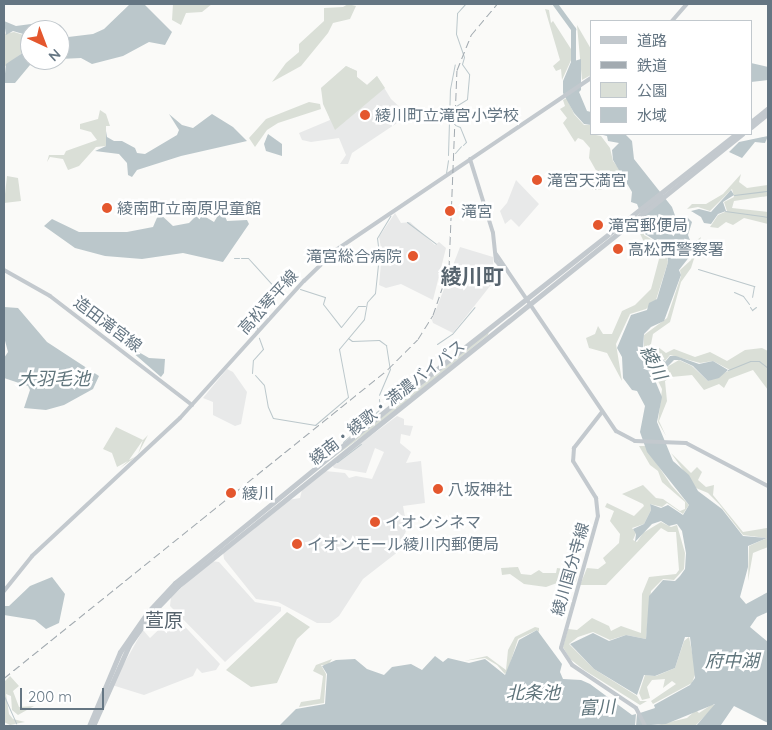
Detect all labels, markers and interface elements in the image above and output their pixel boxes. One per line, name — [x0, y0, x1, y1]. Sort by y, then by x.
north arrow — [20, 20, 70, 70]
legend — [590, 20, 752, 135]
text: 道路 — [637, 31, 667, 50]
text: N — [45, 45, 64, 65]
text: 鉄道 — [637, 56, 667, 75]
text: 公園 — [637, 81, 667, 100]
place label: 綾川町立滝宮小学校 — [375, 105, 519, 125]
text: 水域 — [637, 106, 667, 125]
marker: 綾川町立滝宮小学校 — [359, 109, 371, 121]
place label: 滝宮天満宮 — [547, 170, 627, 190]
marker: 滝宮天満宮 — [531, 174, 543, 186]
place label: 綾南町立南原児童館 — [117, 198, 261, 218]
place label: 滝宮 — [461, 201, 493, 221]
marker: 綾南町立南原児童館 — [101, 202, 113, 214]
marker: 滝宮 — [443, 204, 457, 218]
place label: 滝宮郵便局 — [608, 215, 688, 235]
marker: 滝宮郵便局 — [592, 219, 604, 231]
place label: 高松西警察署 — [628, 239, 724, 259]
marker: 高松西警察署 — [612, 243, 624, 255]
place label: 滝宮総合病院 — [306, 246, 402, 266]
marker: 滝宮総合病院 — [406, 249, 420, 263]
district label: 綾川町 — [441, 263, 503, 289]
street label: 高松琴平線 — [234, 266, 302, 338]
street label: 造田滝宮線 — [70, 292, 146, 356]
street label: 綾南・綾歌・満濃バイパス — [305, 335, 469, 469]
water label: 綾川 — [635, 342, 671, 384]
water label: 大羽毛池 — [18, 368, 90, 390]
place label: 八坂神社 — [448, 479, 512, 499]
place label: 綾川 — [242, 483, 274, 503]
marker: 八坂神社 — [432, 483, 444, 495]
marker: 綾川 — [224, 486, 238, 500]
place label: イオンシネマ — [385, 512, 481, 532]
marker: イオンシネマ — [369, 516, 381, 528]
street label: 綾川国分寺線 — [548, 520, 592, 618]
place label: イオンモール綾川内郵便局 — [307, 534, 499, 554]
marker: イオンモール綾川内郵便局 — [291, 538, 303, 550]
district label: 萱原 — [145, 610, 183, 632]
water label: 府中湖 — [705, 650, 759, 672]
scale bar — [22, 678, 106, 710]
water label: 北条池 — [506, 682, 560, 704]
text: 200 m — [28, 687, 72, 706]
water label: 富川 — [578, 696, 616, 720]

